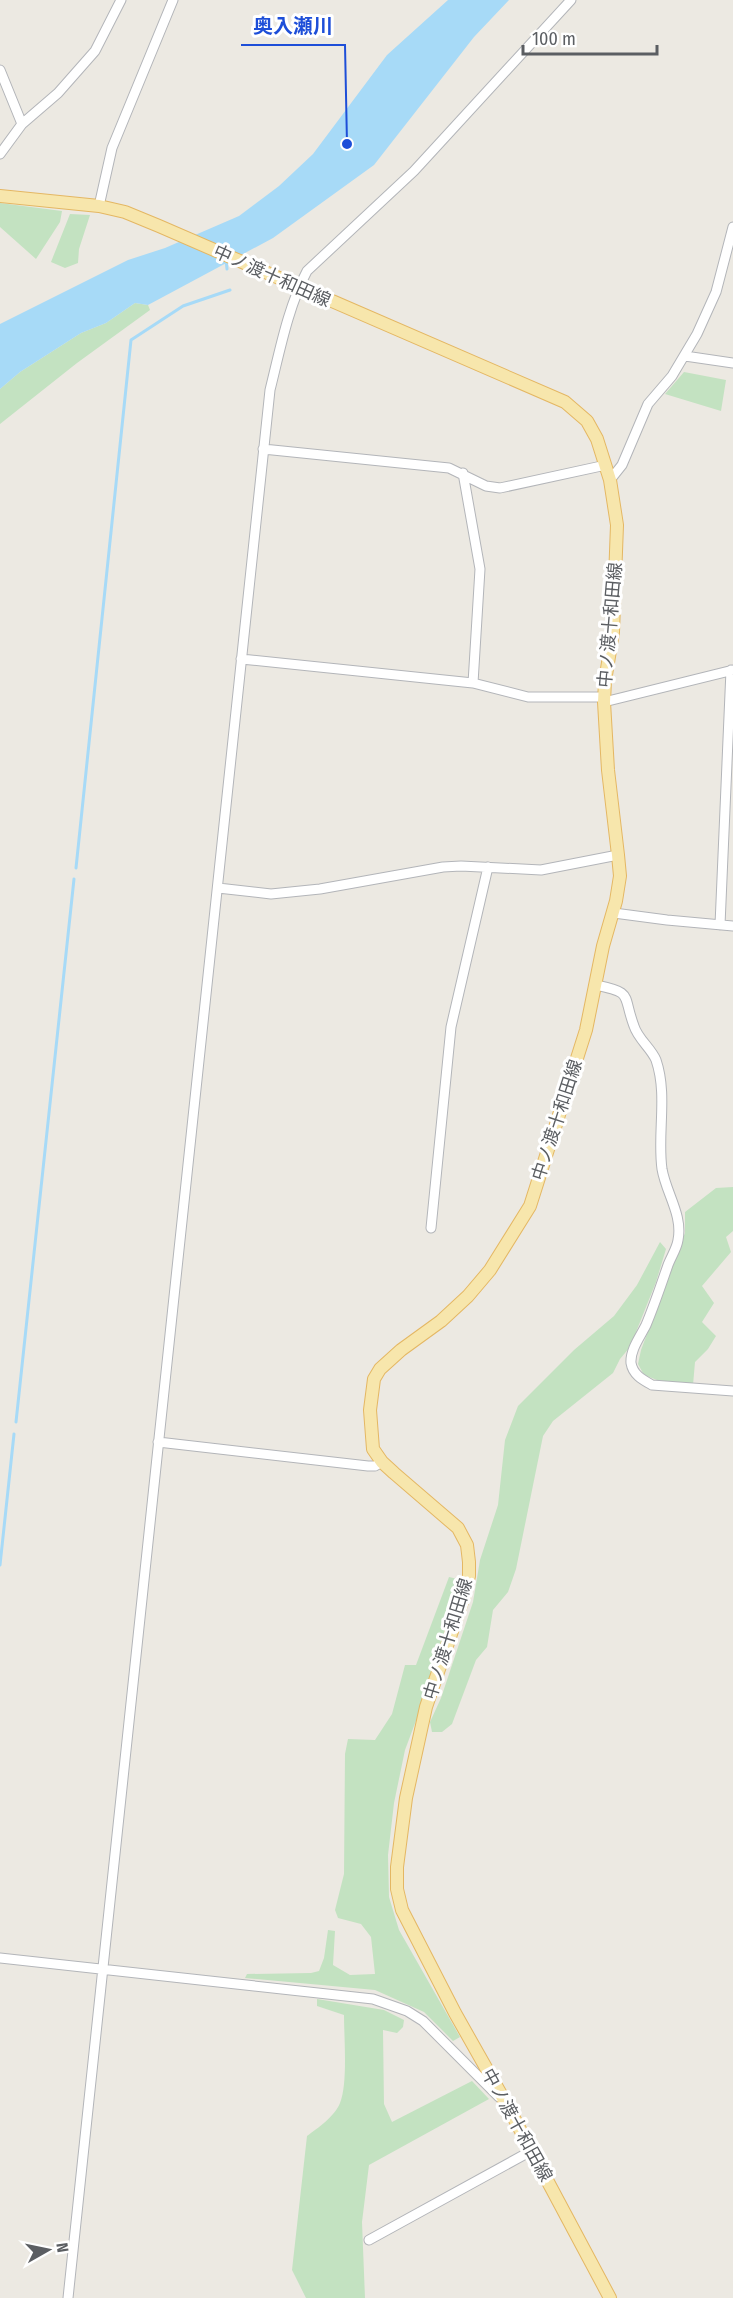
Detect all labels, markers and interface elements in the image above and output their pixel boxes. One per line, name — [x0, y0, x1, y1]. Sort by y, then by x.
callout: 奥入瀬川 — [241, 7, 345, 45]
text: 奥入瀬川 — [253, 14, 333, 38]
scale bar — [523, 18, 656, 56]
text: 100 m — [532, 28, 576, 50]
street label: 中ノ渡十和田線 — [210, 240, 334, 312]
street label: 中ノ渡十和田線 — [594, 561, 626, 689]
street label: 中ノ渡十和田線 — [527, 1057, 587, 1183]
street label: 中ノ渡十和田線 — [419, 1576, 477, 1702]
street label: 中ノ渡十和田線 — [477, 2065, 557, 2185]
north arrow — [18, 2220, 78, 2280]
text: N — [52, 2242, 72, 2254]

